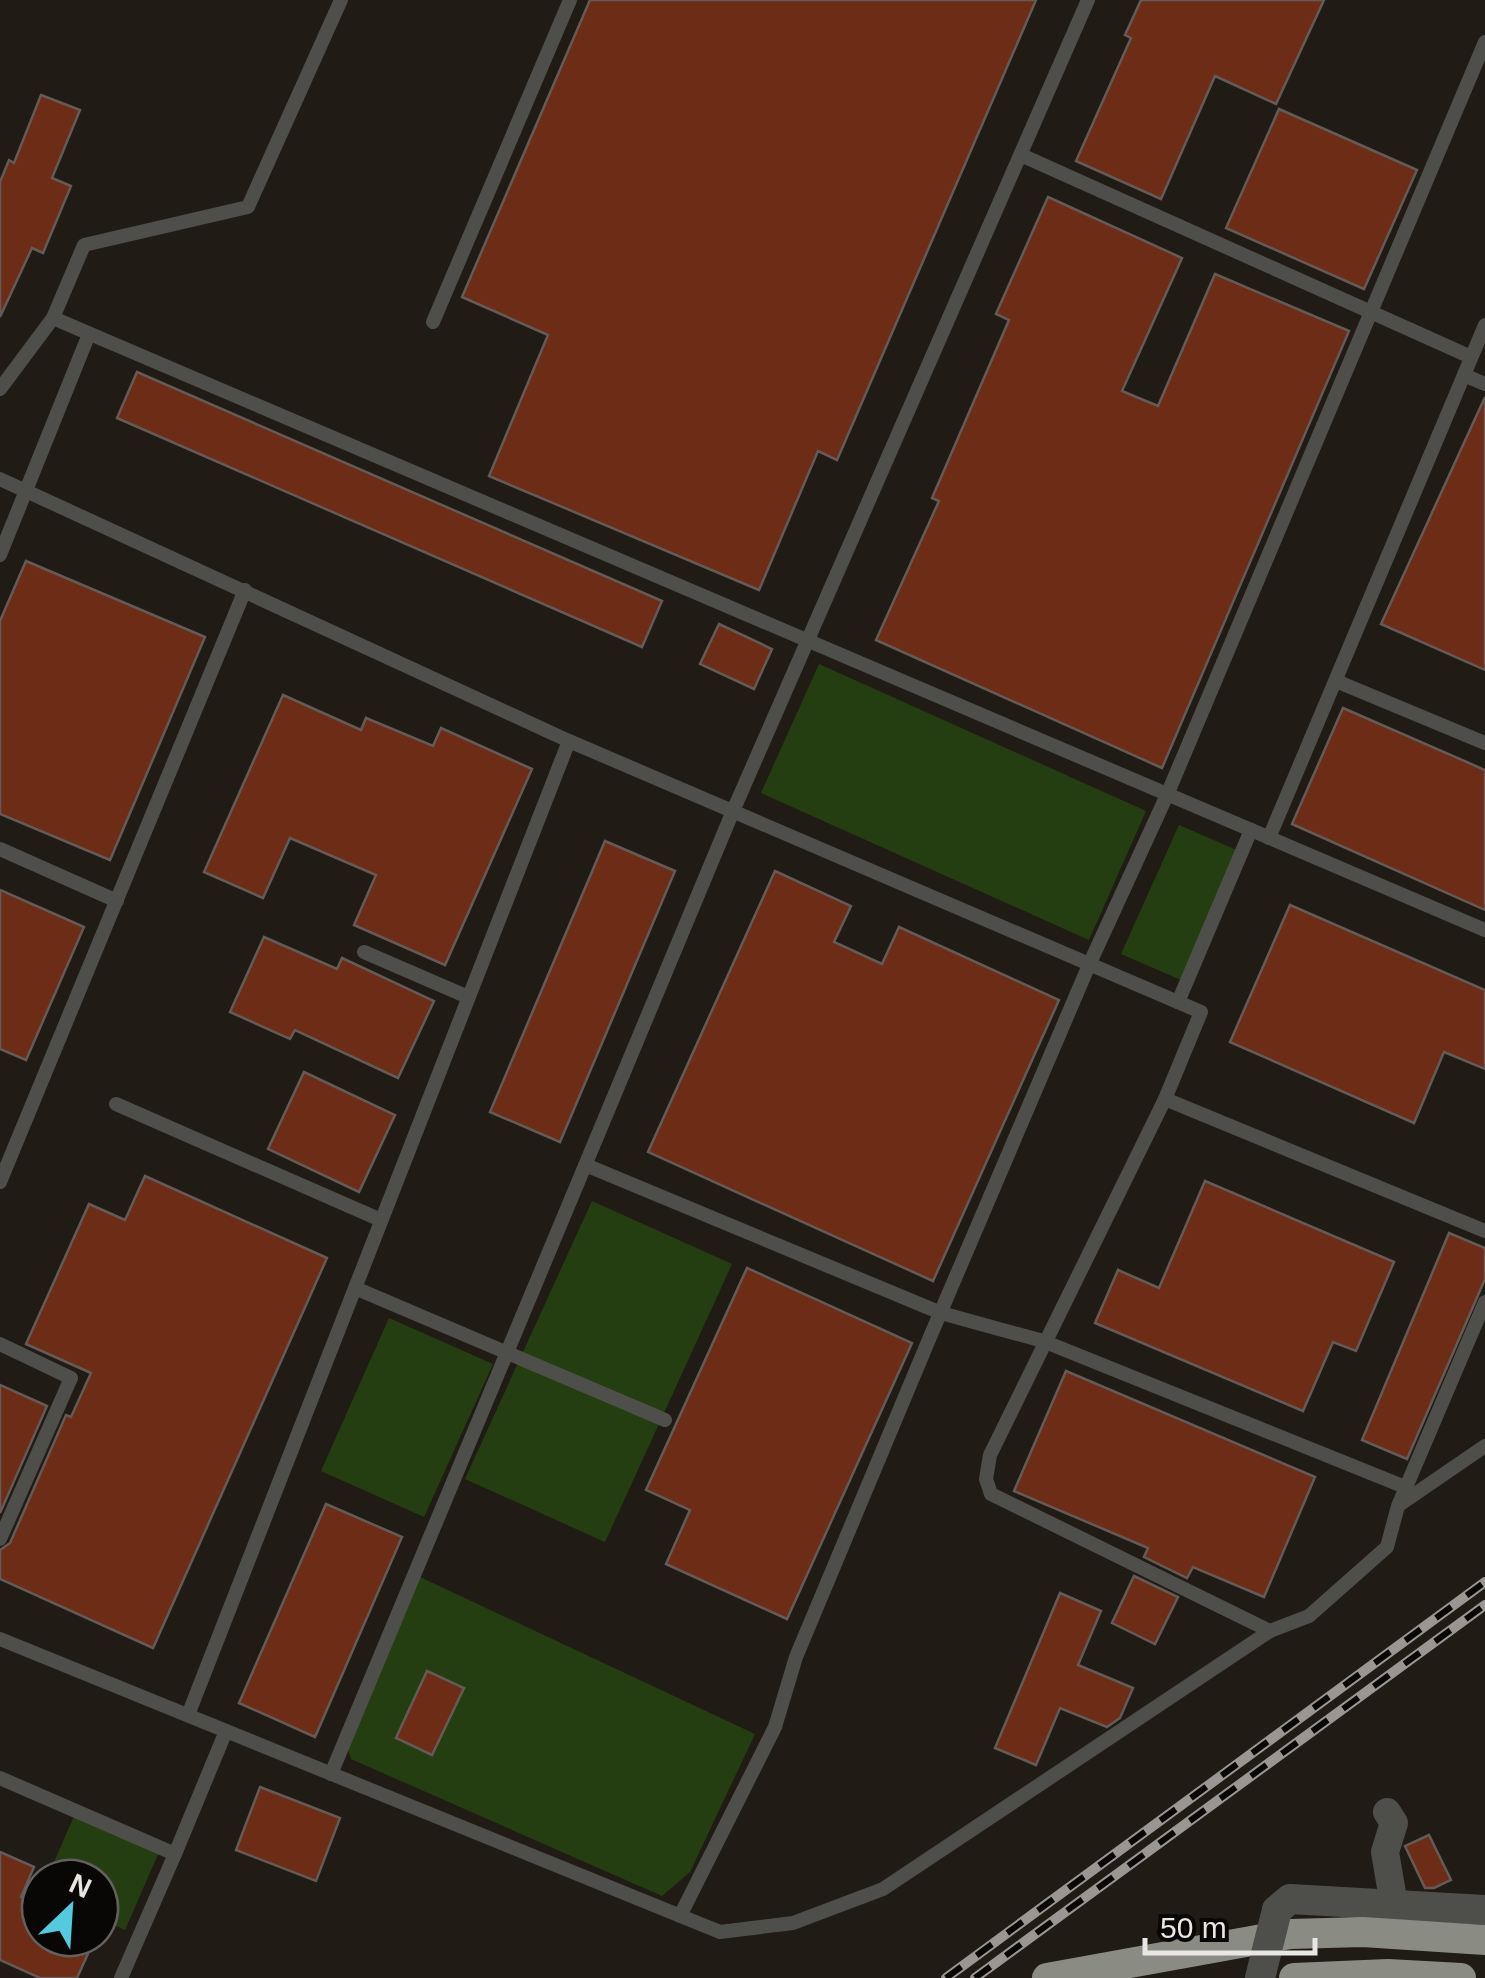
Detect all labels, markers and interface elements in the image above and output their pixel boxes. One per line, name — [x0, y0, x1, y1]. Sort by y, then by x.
north arrow — [20, 1858, 120, 1958]
text: N — [65, 1867, 96, 1904]
scale bar — [1145, 1893, 1315, 1955]
text: 50 m — [1160, 1911, 1227, 1944]

